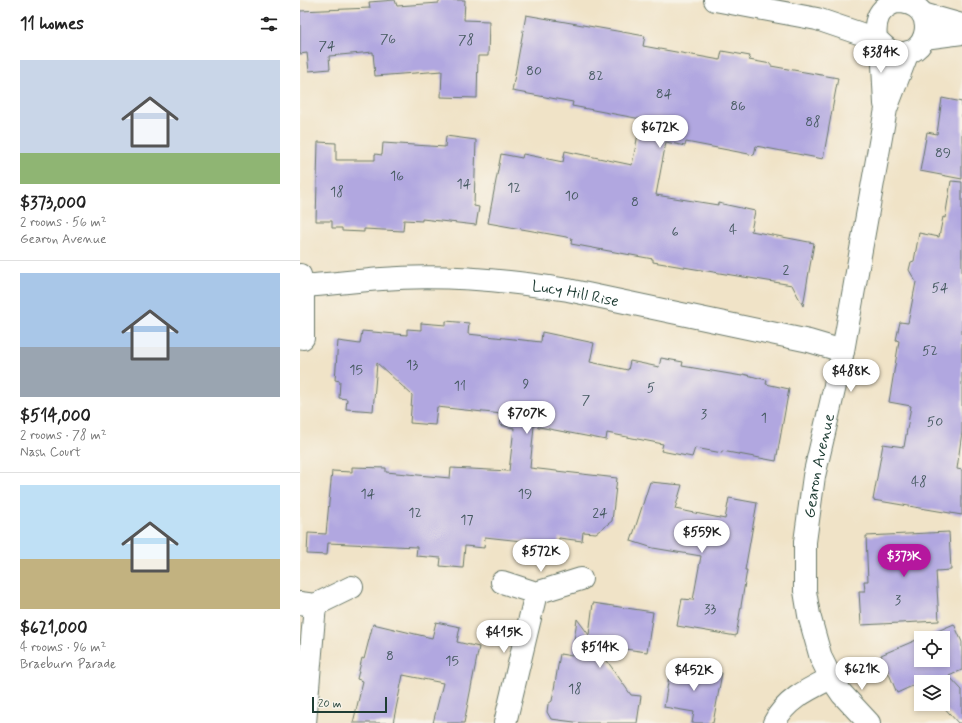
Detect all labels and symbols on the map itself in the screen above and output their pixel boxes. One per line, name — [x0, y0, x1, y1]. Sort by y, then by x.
house number: 76 — [380, 30, 396, 48]
house number: 78 — [458, 31, 474, 49]
house number: 74 — [319, 37, 336, 55]
pin: $384K — [853, 40, 909, 74]
house number: 80 — [526, 62, 542, 80]
house number: 82 — [588, 67, 604, 85]
house number: 84 — [656, 85, 673, 103]
house number: 86 — [730, 97, 746, 115]
house number: 88 — [805, 113, 821, 131]
pin: $672K — [632, 115, 688, 149]
house number: 89 — [935, 144, 951, 162]
house number: 16 — [390, 167, 404, 185]
house number: 14 — [457, 175, 472, 193]
house number: 12 — [507, 179, 521, 197]
house number: 18 — [330, 183, 344, 201]
house number: 10 — [565, 187, 579, 205]
house number: 8 — [631, 193, 639, 211]
house number: 4 — [729, 221, 737, 239]
house number: 6 — [671, 223, 679, 241]
house number: 2 — [783, 261, 790, 279]
street label: Lucy Hill Rise — [531, 276, 621, 312]
house number: 54 — [932, 279, 949, 297]
house number: 52 — [922, 342, 938, 360]
house number: 13 — [406, 356, 418, 374]
pin: $488K — [823, 359, 879, 393]
house number: 15 — [349, 361, 363, 379]
house number: 9 — [523, 375, 530, 393]
house number: 11 — [454, 377, 466, 395]
house number: 5 — [647, 379, 655, 397]
house number: 7 — [582, 391, 591, 409]
pin: $707K — [499, 401, 555, 435]
house number: 3 — [701, 405, 707, 423]
house number: 1 — [761, 409, 767, 427]
street label: Gearon Avenue — [799, 411, 840, 519]
house number: 50 — [927, 413, 943, 431]
house number: 48 — [911, 473, 927, 491]
house number: 14 — [361, 485, 376, 503]
house number: 19 — [518, 485, 532, 503]
house number: 12 — [408, 504, 422, 522]
house number: 24 — [592, 504, 608, 522]
house number: 17 — [460, 511, 474, 529]
pin: $559K — [674, 520, 730, 554]
pin: $572K — [513, 539, 569, 573]
pin: $373K — [876, 544, 932, 578]
house number: 3 — [895, 591, 901, 609]
house number: 33 — [704, 600, 716, 618]
pin: $415K — [476, 620, 532, 654]
pin: $514K — [572, 635, 628, 669]
house number: 8 — [386, 647, 394, 665]
house number: 15 — [445, 652, 459, 670]
pin: $621K — [834, 657, 890, 691]
pin: $452K — [666, 658, 722, 692]
house number: 18 — [568, 680, 582, 698]
scale bar — [312, 695, 387, 714]

